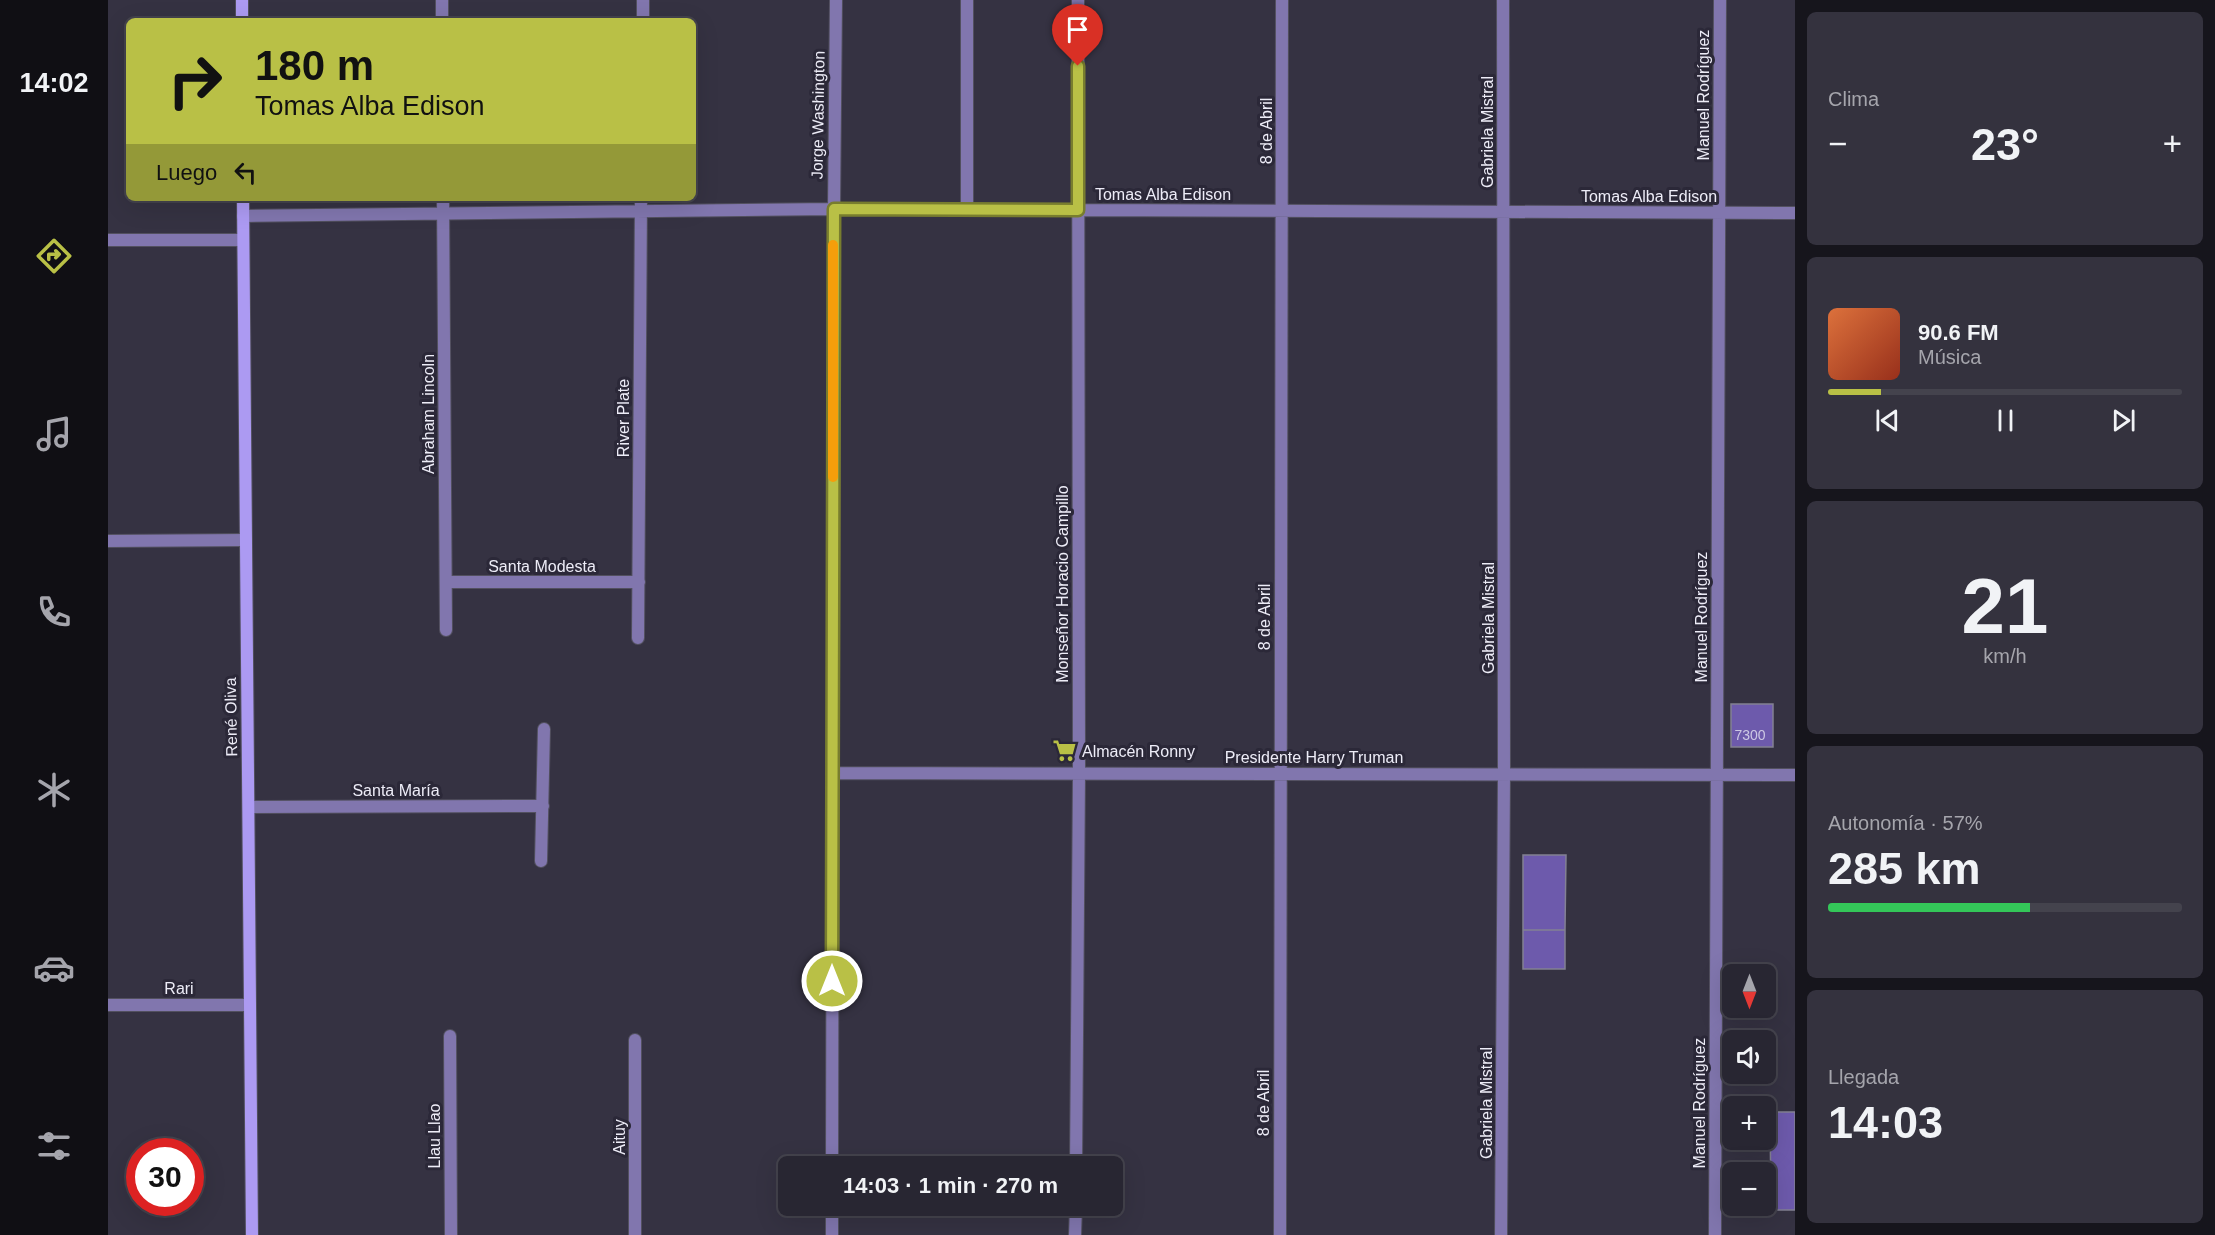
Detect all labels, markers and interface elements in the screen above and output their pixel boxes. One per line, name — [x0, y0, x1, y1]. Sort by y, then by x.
pin — [1052, 4, 1103, 66]
icon: arrive — [1061, 13, 1094, 46]
street label: Manuel Rodríguez — [1695, 30, 1712, 160]
icon: right — [156, 42, 234, 120]
text: 180 m — [255, 42, 374, 89]
street label: Jorge Washington — [808, 51, 828, 179]
text: 14:02 — [19, 68, 89, 98]
street label: Gabriela Mistral — [1479, 76, 1496, 188]
text: Clima — [1828, 88, 1879, 110]
text: Tomas Alba Edison — [255, 91, 485, 121]
street label: 8 de Abril — [1258, 98, 1275, 164]
text: 23° — [1971, 119, 2039, 170]
text: − — [1828, 125, 1847, 162]
text: + — [2163, 125, 2182, 162]
icon: left — [229, 156, 262, 189]
text: Luego — [156, 160, 217, 185]
street label: Tomas Alba Edison — [1095, 186, 1231, 203]
street label: Tomas Alba Edison — [1581, 188, 1717, 205]
icon: directions — [33, 235, 75, 277]
text: 90.6 FM — [1918, 320, 1999, 345]
text: Música — [1918, 346, 1981, 368]
street label: Abraham Lincoln — [420, 354, 437, 474]
street label: River Plate — [615, 379, 632, 457]
icon: previous — [1871, 404, 1904, 437]
icon: pause — [1989, 404, 2022, 437]
icon: next — [2107, 404, 2140, 437]
icon: music — [33, 413, 75, 455]
street label: Monseñor Horacio Campillo — [1054, 485, 1071, 683]
street label: Manuel Rodríguez — [1693, 552, 1710, 682]
street label: Santa Modesta — [488, 558, 596, 575]
street label: Gabriela Mistral — [1480, 562, 1497, 674]
text: 21 — [1962, 562, 2048, 650]
street label: 8 de Abril — [1256, 584, 1273, 650]
icon: phone — [33, 591, 75, 633]
text: km/h — [1983, 645, 2027, 667]
street label: René Oliva — [222, 677, 240, 757]
house number: 7300 — [1734, 727, 1766, 743]
supermarket icon: Almacén Ronny — [1051, 738, 1077, 764]
place label: Almacén Ronny — [1082, 743, 1195, 760]
street label: Presidente Harry Truman — [1225, 749, 1403, 766]
icon: climate — [33, 769, 75, 811]
street label: Santa María — [352, 782, 440, 799]
text: Autonomía · 57% — [1828, 812, 1983, 834]
text: 285 km — [1828, 843, 1981, 894]
icon: car — [33, 947, 75, 989]
position arrow — [800, 949, 864, 1013]
north arrow — [1722, 964, 1776, 1018]
map controls — [1722, 964, 1776, 1216]
street label: Rari — [164, 980, 194, 997]
button: sound — [1722, 1030, 1776, 1084]
street label: Manuel Rodríguez — [1691, 1038, 1708, 1168]
street label: Gabriela Mistral — [1478, 1047, 1495, 1159]
text: Llegada — [1828, 1066, 1899, 1088]
street label: 8 de Abril — [1255, 1070, 1272, 1136]
button: + — [1722, 1096, 1776, 1150]
text: 14:03 — [1828, 1097, 1943, 1148]
street label: Llau Llao — [426, 1103, 443, 1168]
street label: Aituy — [611, 1119, 628, 1155]
icon: filters — [33, 1125, 75, 1167]
speed limit sign: 30 — [126, 1138, 204, 1216]
button: − — [1722, 1162, 1776, 1216]
text: 14:03 · 1 min · 270 m — [843, 1173, 1058, 1198]

